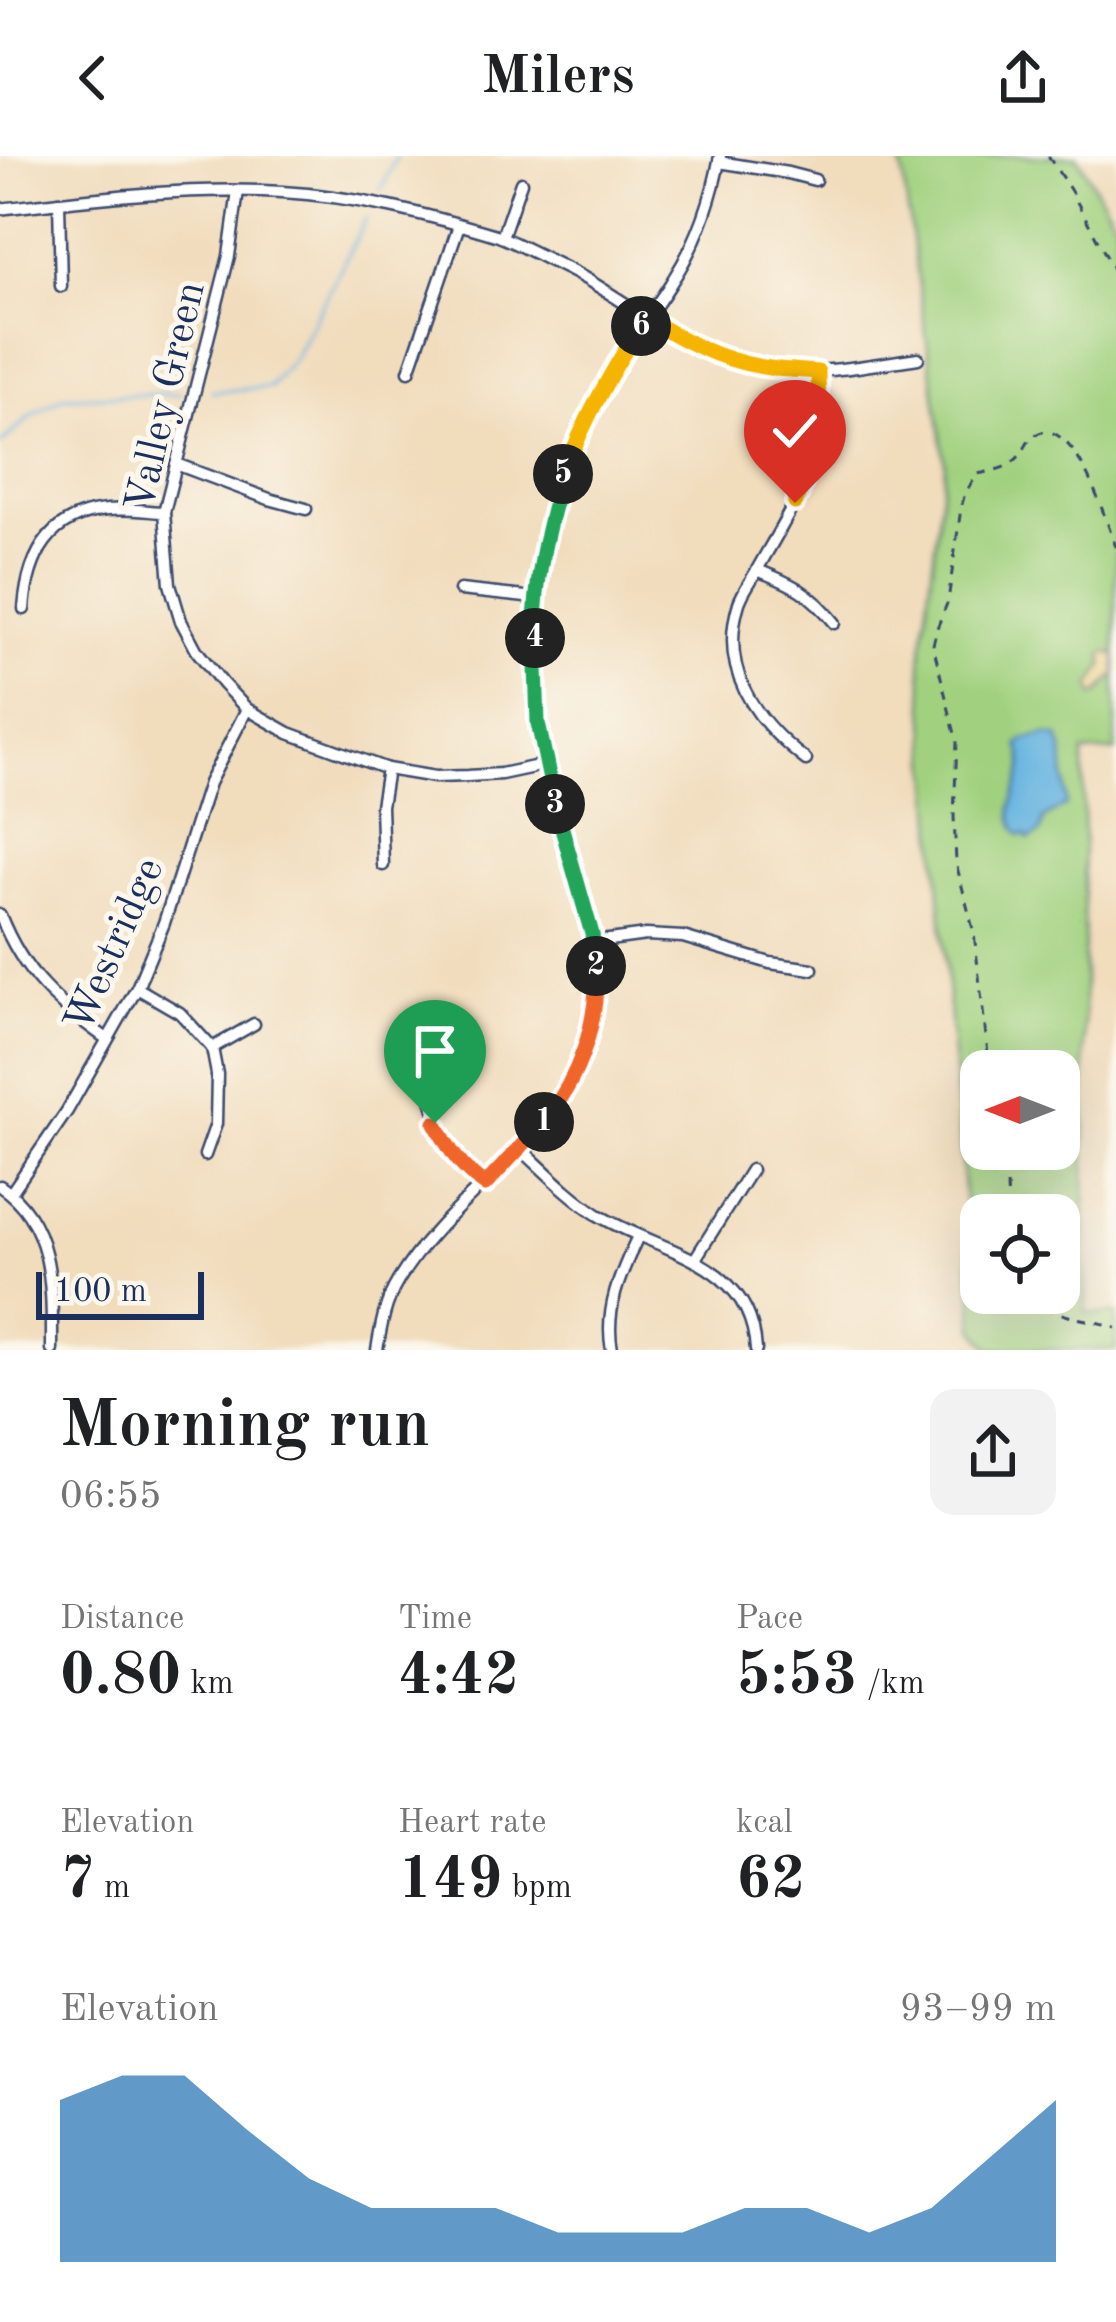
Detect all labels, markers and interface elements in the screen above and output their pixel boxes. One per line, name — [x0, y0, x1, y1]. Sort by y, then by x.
icon: back — [60, 45, 126, 111]
icon: share — [990, 45, 1056, 111]
text: Milers — [482, 51, 634, 105]
street label: Valley Green — [120, 278, 214, 516]
pin: 6 — [611, 296, 671, 356]
text: 6 — [631, 309, 651, 342]
pin — [744, 380, 846, 503]
icon: check — [762, 398, 828, 464]
pin: 5 — [533, 444, 593, 504]
text: 5 — [553, 457, 573, 490]
pin: 4 — [505, 608, 565, 668]
text: 4 — [525, 621, 545, 654]
pin: 3 — [525, 774, 585, 834]
text: 3 — [545, 787, 565, 820]
street label: Westridge — [59, 852, 173, 1039]
pin: 2 — [566, 936, 626, 996]
text: 2 — [586, 949, 606, 982]
pin — [384, 1000, 486, 1123]
icon: arrive — [402, 1018, 468, 1084]
north arrow — [960, 1050, 1080, 1170]
map controls — [960, 1050, 1080, 1314]
pin: 1 — [514, 1092, 574, 1152]
text: 1 — [534, 1105, 554, 1138]
button: locate — [960, 1194, 1080, 1314]
scale bar — [36, 1266, 204, 1319]
text: 100 m — [54, 1276, 147, 1309]
button: share — [930, 1389, 1056, 1515]
text: Morning run — [60, 1395, 430, 1461]
text: 06:55 — [60, 1477, 161, 1516]
text: Distance — [60, 1603, 184, 1636]
text: Time — [398, 1603, 472, 1636]
text: Pace — [736, 1603, 803, 1636]
text: 0.80 — [60, 1647, 181, 1707]
text: 4:42 — [398, 1647, 519, 1707]
text: 5:53 — [736, 1647, 857, 1707]
text: km — [181, 1668, 234, 1701]
text: /km — [857, 1668, 925, 1701]
text: Elevation — [60, 1807, 194, 1840]
text: Heart rate — [398, 1807, 546, 1840]
text: kcal — [736, 1807, 793, 1840]
text: 7 — [60, 1851, 95, 1911]
text: 149 — [398, 1851, 502, 1911]
text: 62 — [736, 1851, 806, 1911]
text: m — [95, 1872, 130, 1905]
text: bpm — [502, 1872, 572, 1905]
text: Elevation — [60, 1990, 219, 2029]
text: 93–99 m — [899, 1990, 1056, 2029]

